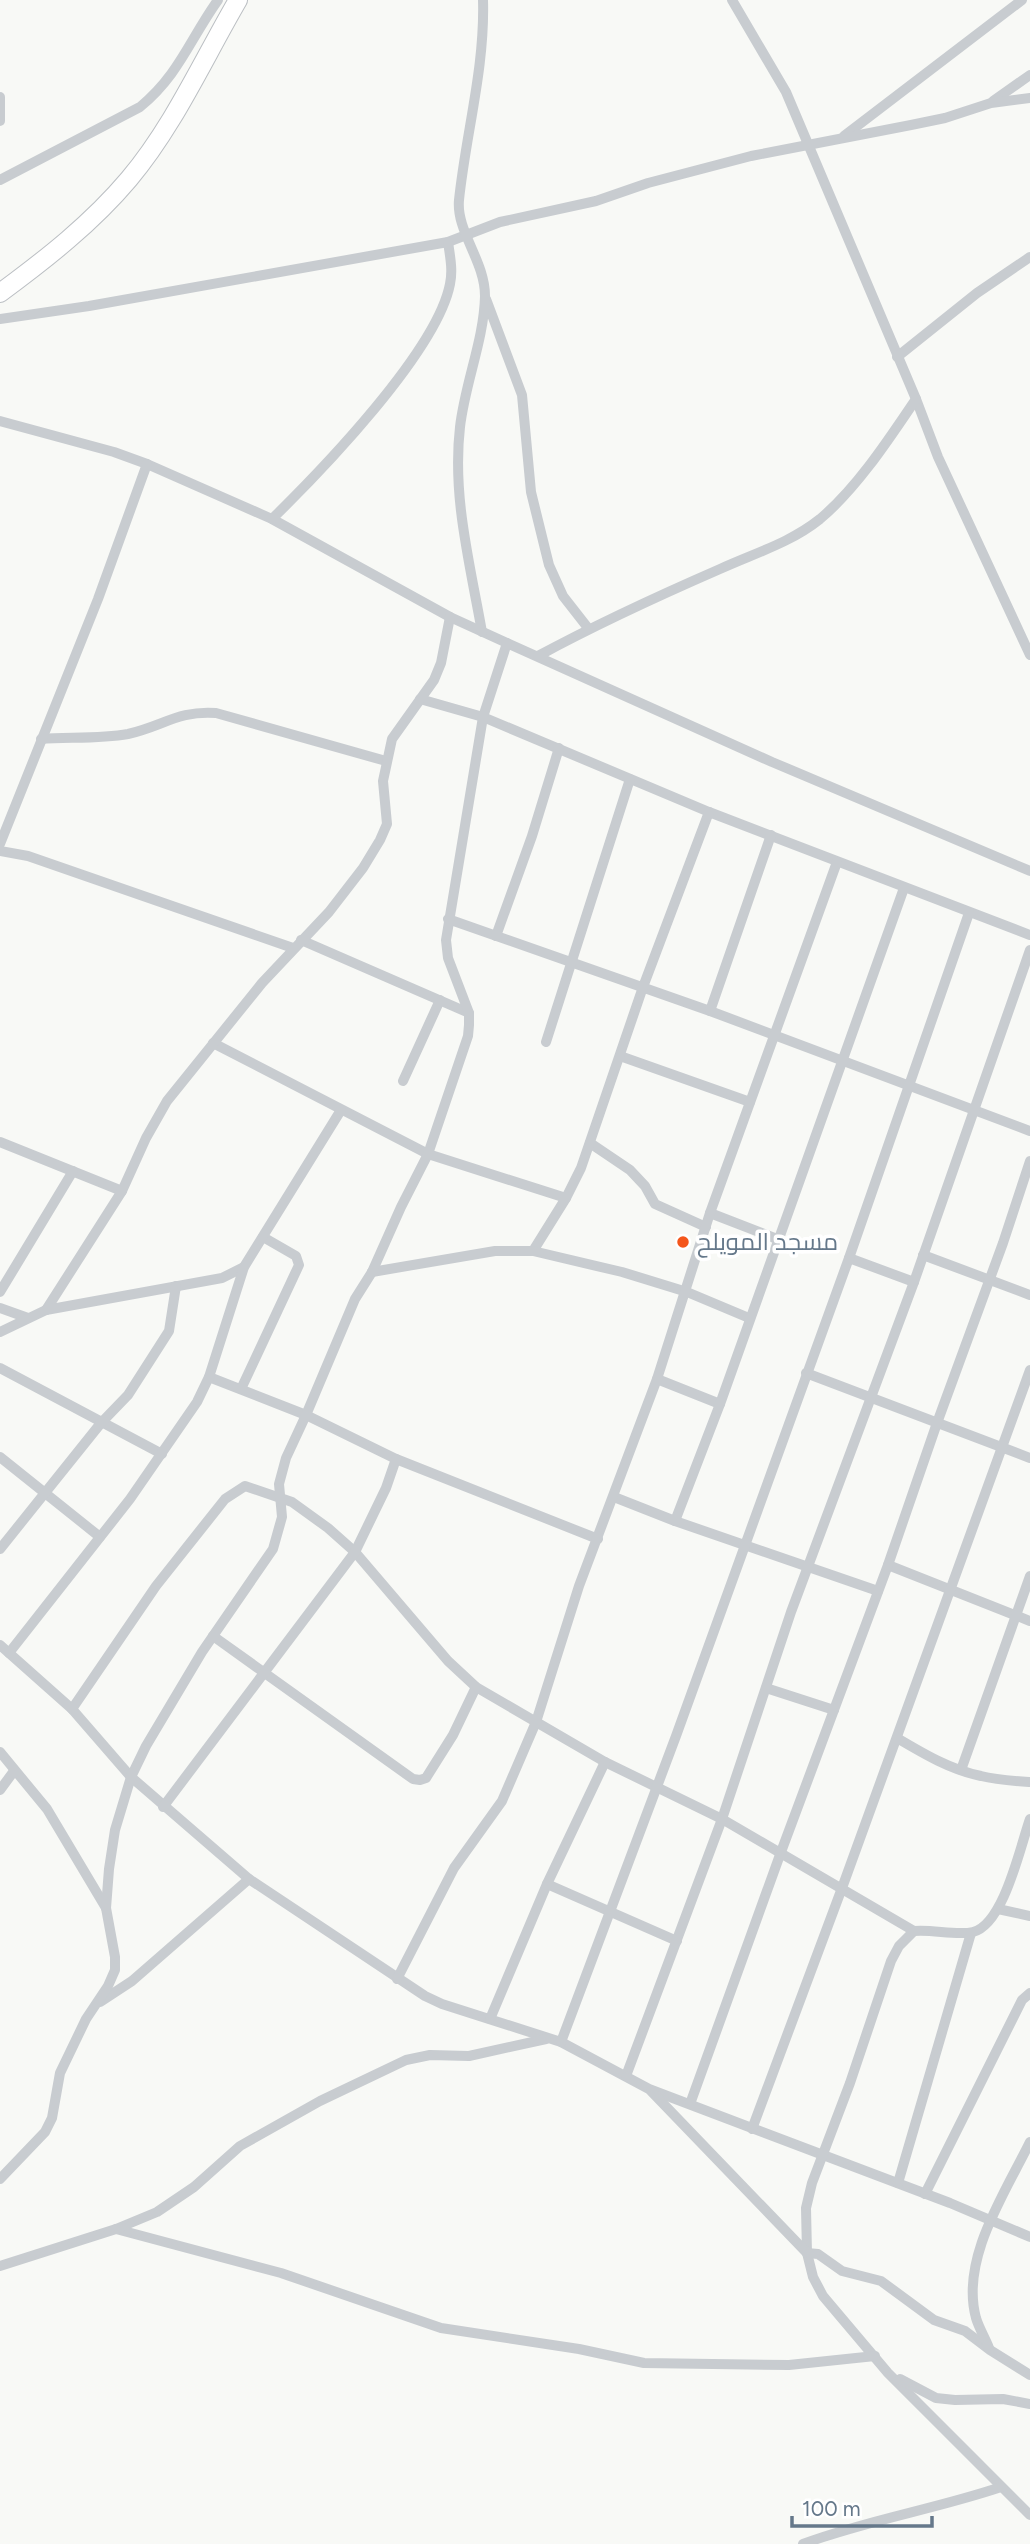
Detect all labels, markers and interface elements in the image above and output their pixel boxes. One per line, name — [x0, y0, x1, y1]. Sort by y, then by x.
place label: مسجد المويلح — [697, 1227, 838, 1258]
marker: مسجد المويلح — [675, 1234, 691, 1250]
scale bar — [792, 2484, 932, 2528]
text: 100 m — [802, 2496, 861, 2521]

